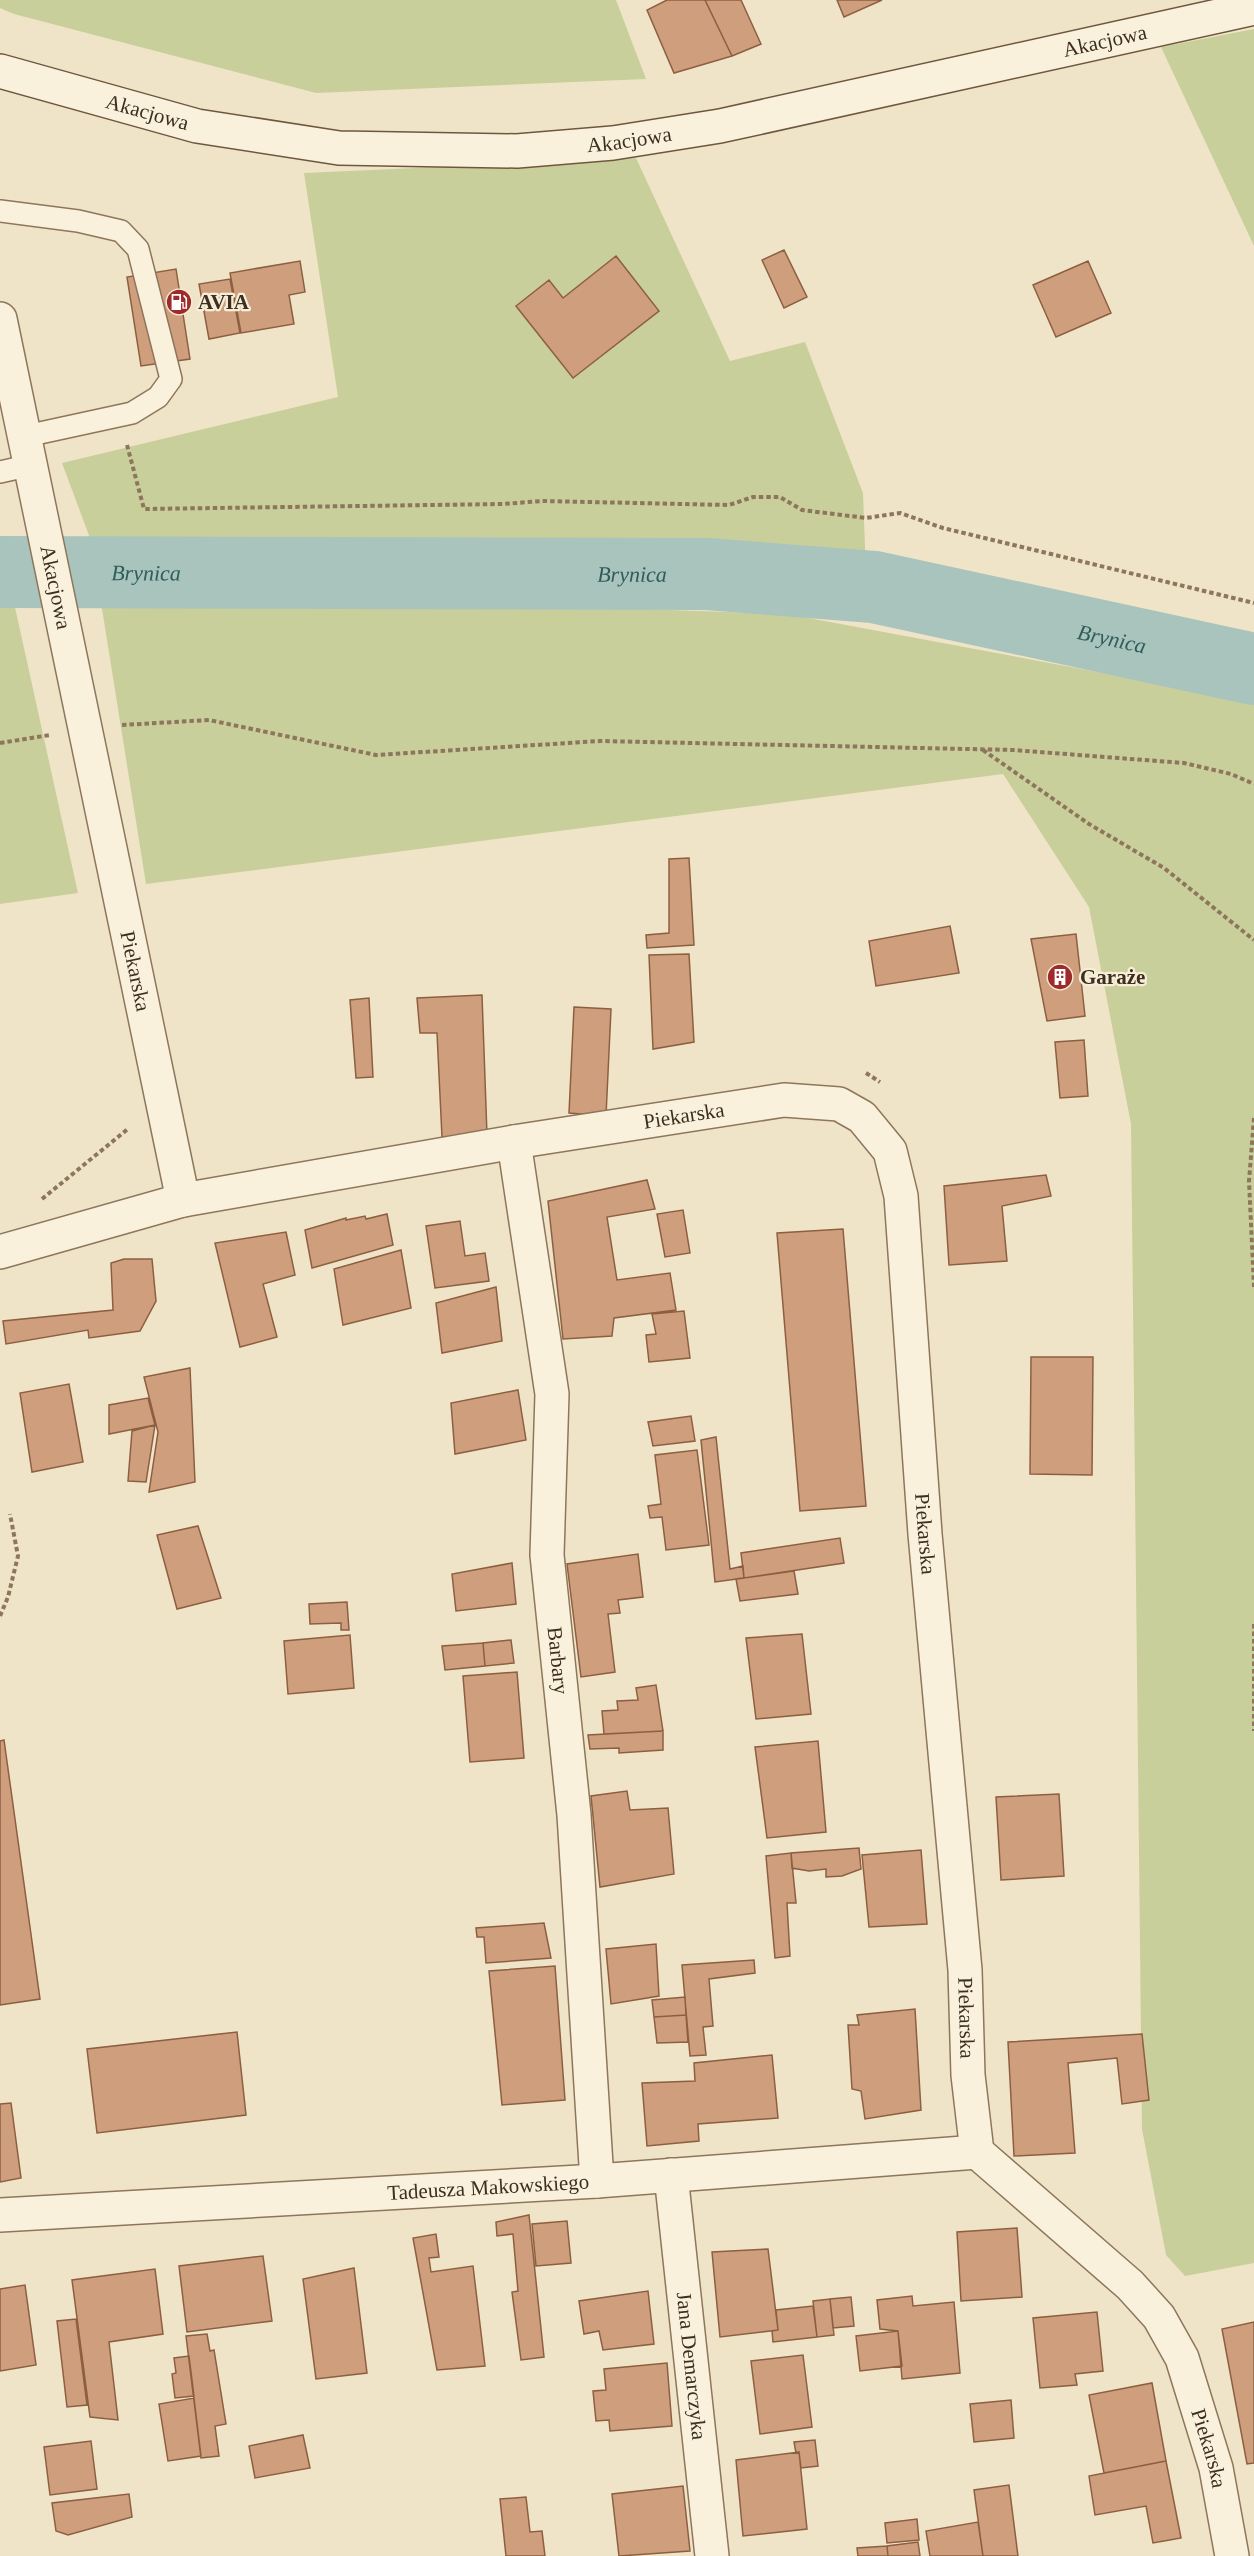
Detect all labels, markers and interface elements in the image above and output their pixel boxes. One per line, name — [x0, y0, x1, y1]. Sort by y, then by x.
street label: Akacjowa — [1061, 20, 1150, 62]
street label: Akacjowa — [103, 89, 192, 135]
street label: Akacjowa — [586, 122, 674, 157]
fuel station icon: AVIA — [164, 287, 194, 317]
place label: AVIA — [198, 290, 250, 314]
street label: Akacjowa — [35, 543, 76, 632]
water label: Brynica — [111, 560, 181, 586]
water label: Brynica — [597, 562, 667, 587]
water label: Brynica — [1075, 619, 1149, 658]
street label: Piekarska — [115, 929, 156, 1014]
building icon: Garaże — [1045, 962, 1075, 992]
place label: Garaże — [1080, 965, 1145, 989]
street label: Piekarska — [641, 1097, 727, 1134]
street label: Piekarska — [910, 1492, 941, 1576]
street label: Barbary — [543, 1626, 573, 1696]
street label: Piekarska — [953, 1977, 980, 2060]
street label: Tadeusza Makowskiego — [387, 2169, 590, 2205]
street label: Jana Demarczyka — [672, 2291, 712, 2442]
street label: Piekarska — [1186, 2406, 1232, 2491]

